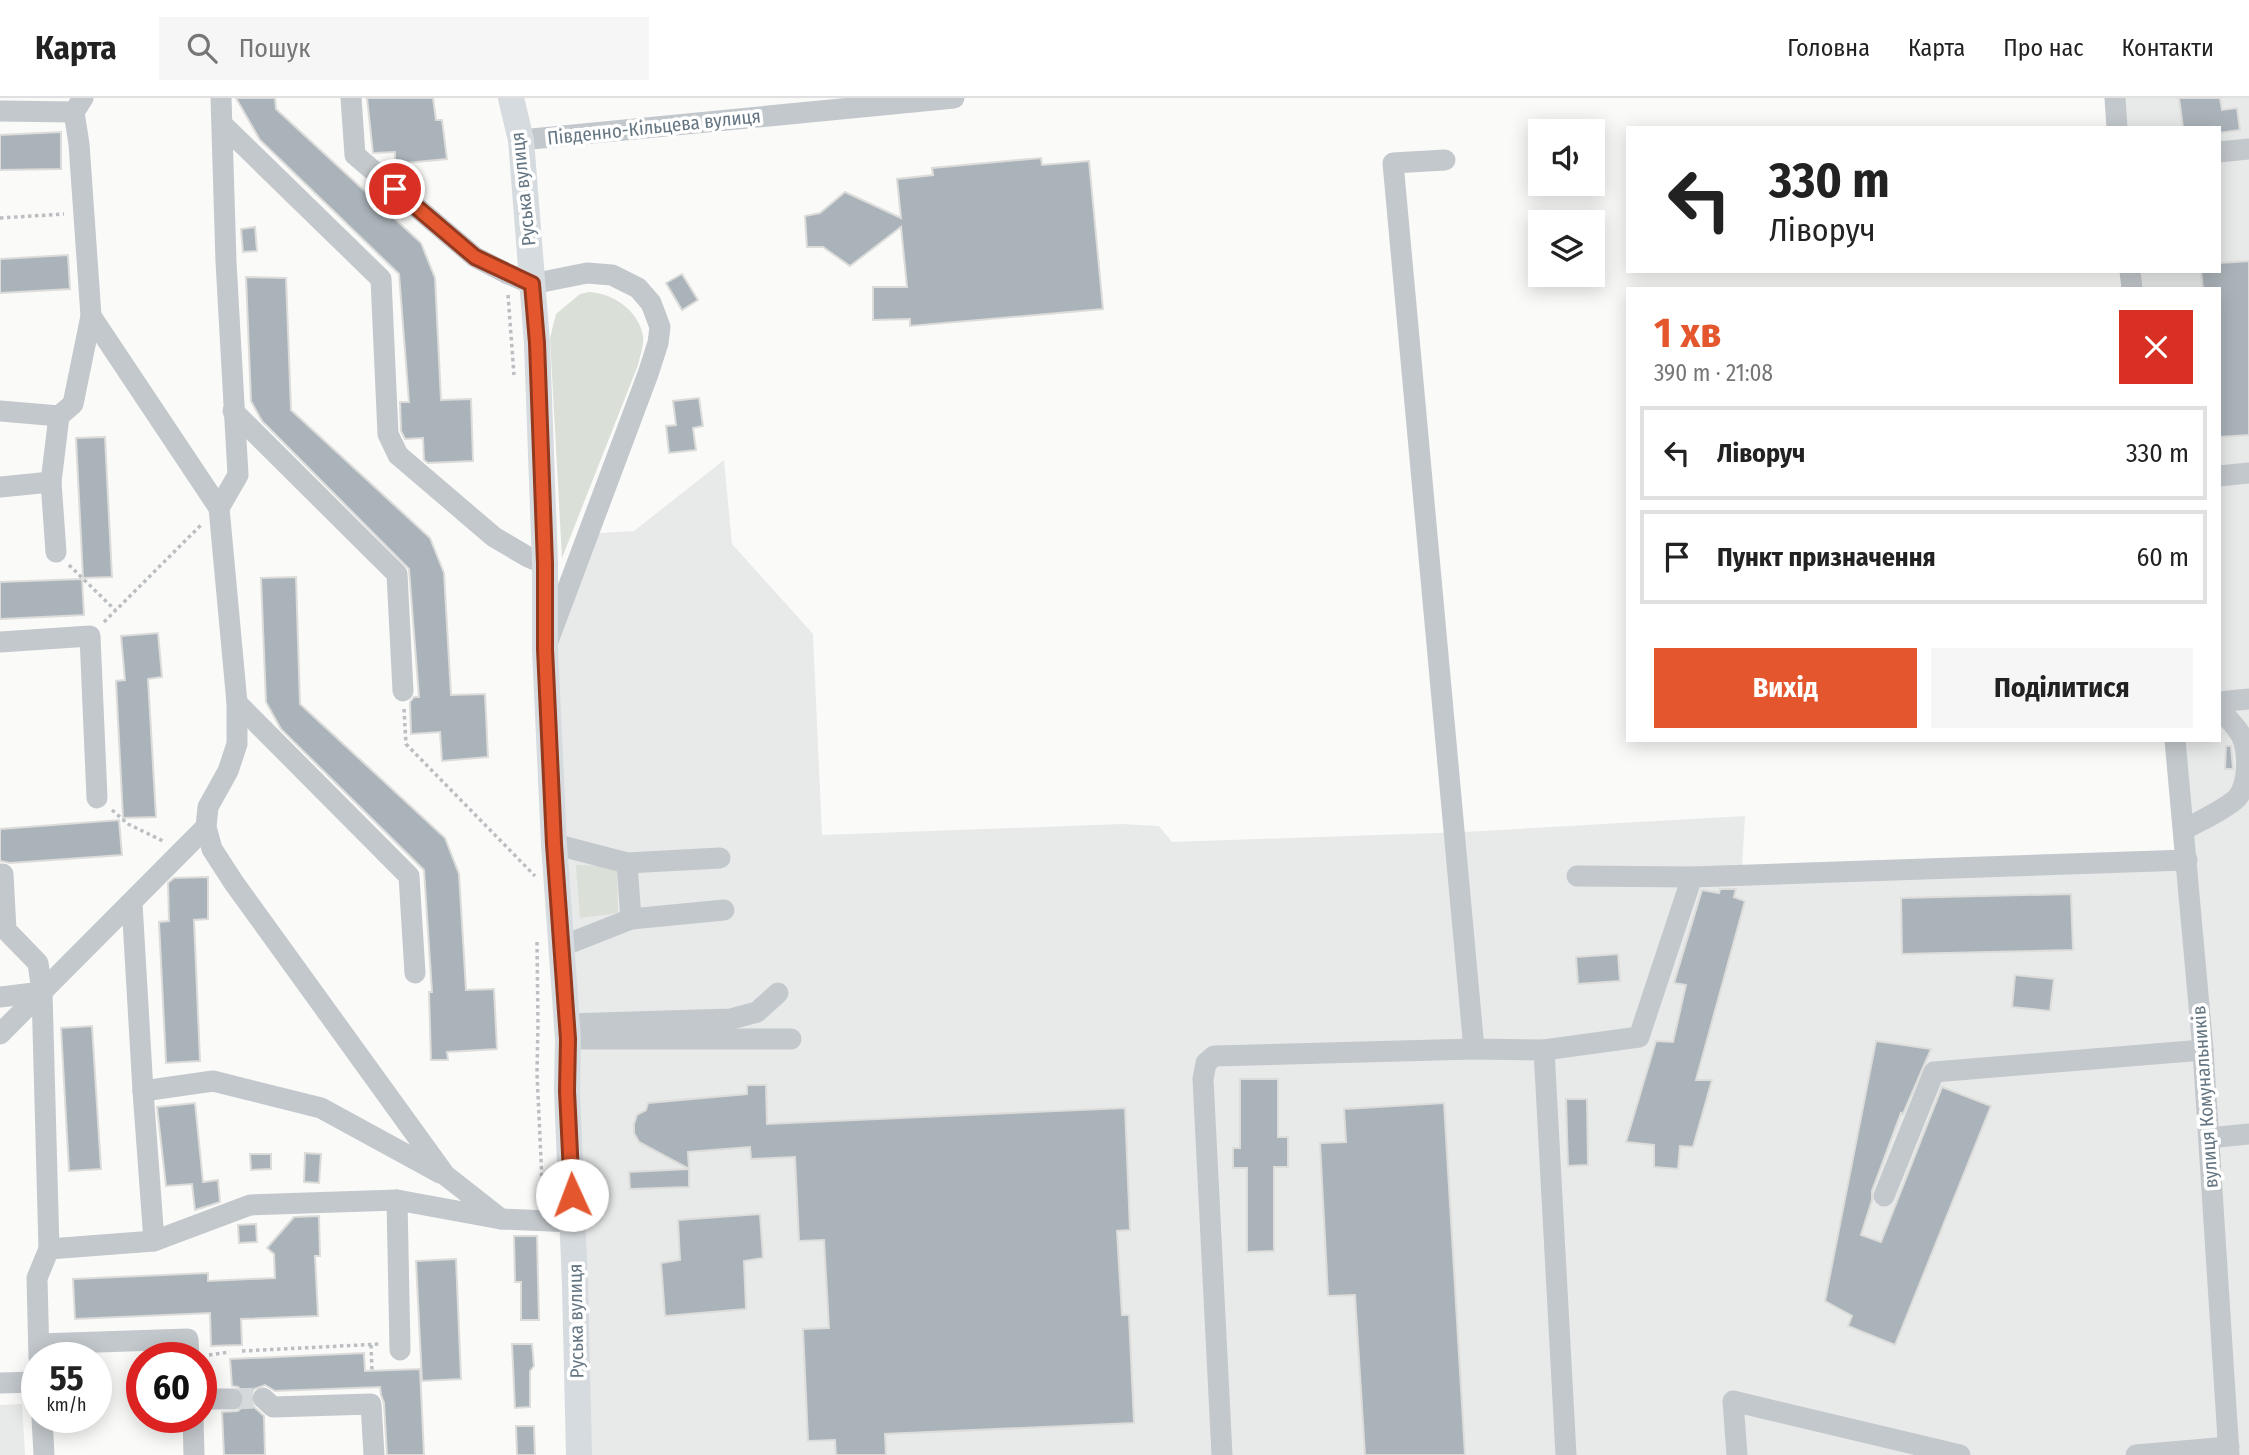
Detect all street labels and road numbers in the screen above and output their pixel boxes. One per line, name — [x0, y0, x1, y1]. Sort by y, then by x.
street label: Південно-Кільцева вулиця — [546, 104, 762, 150]
street label: Руська вулиця — [506, 131, 540, 247]
street label: вулиця Комунальників — [2187, 1005, 2223, 1189]
street label: Руська вулиця — [564, 1264, 588, 1378]

